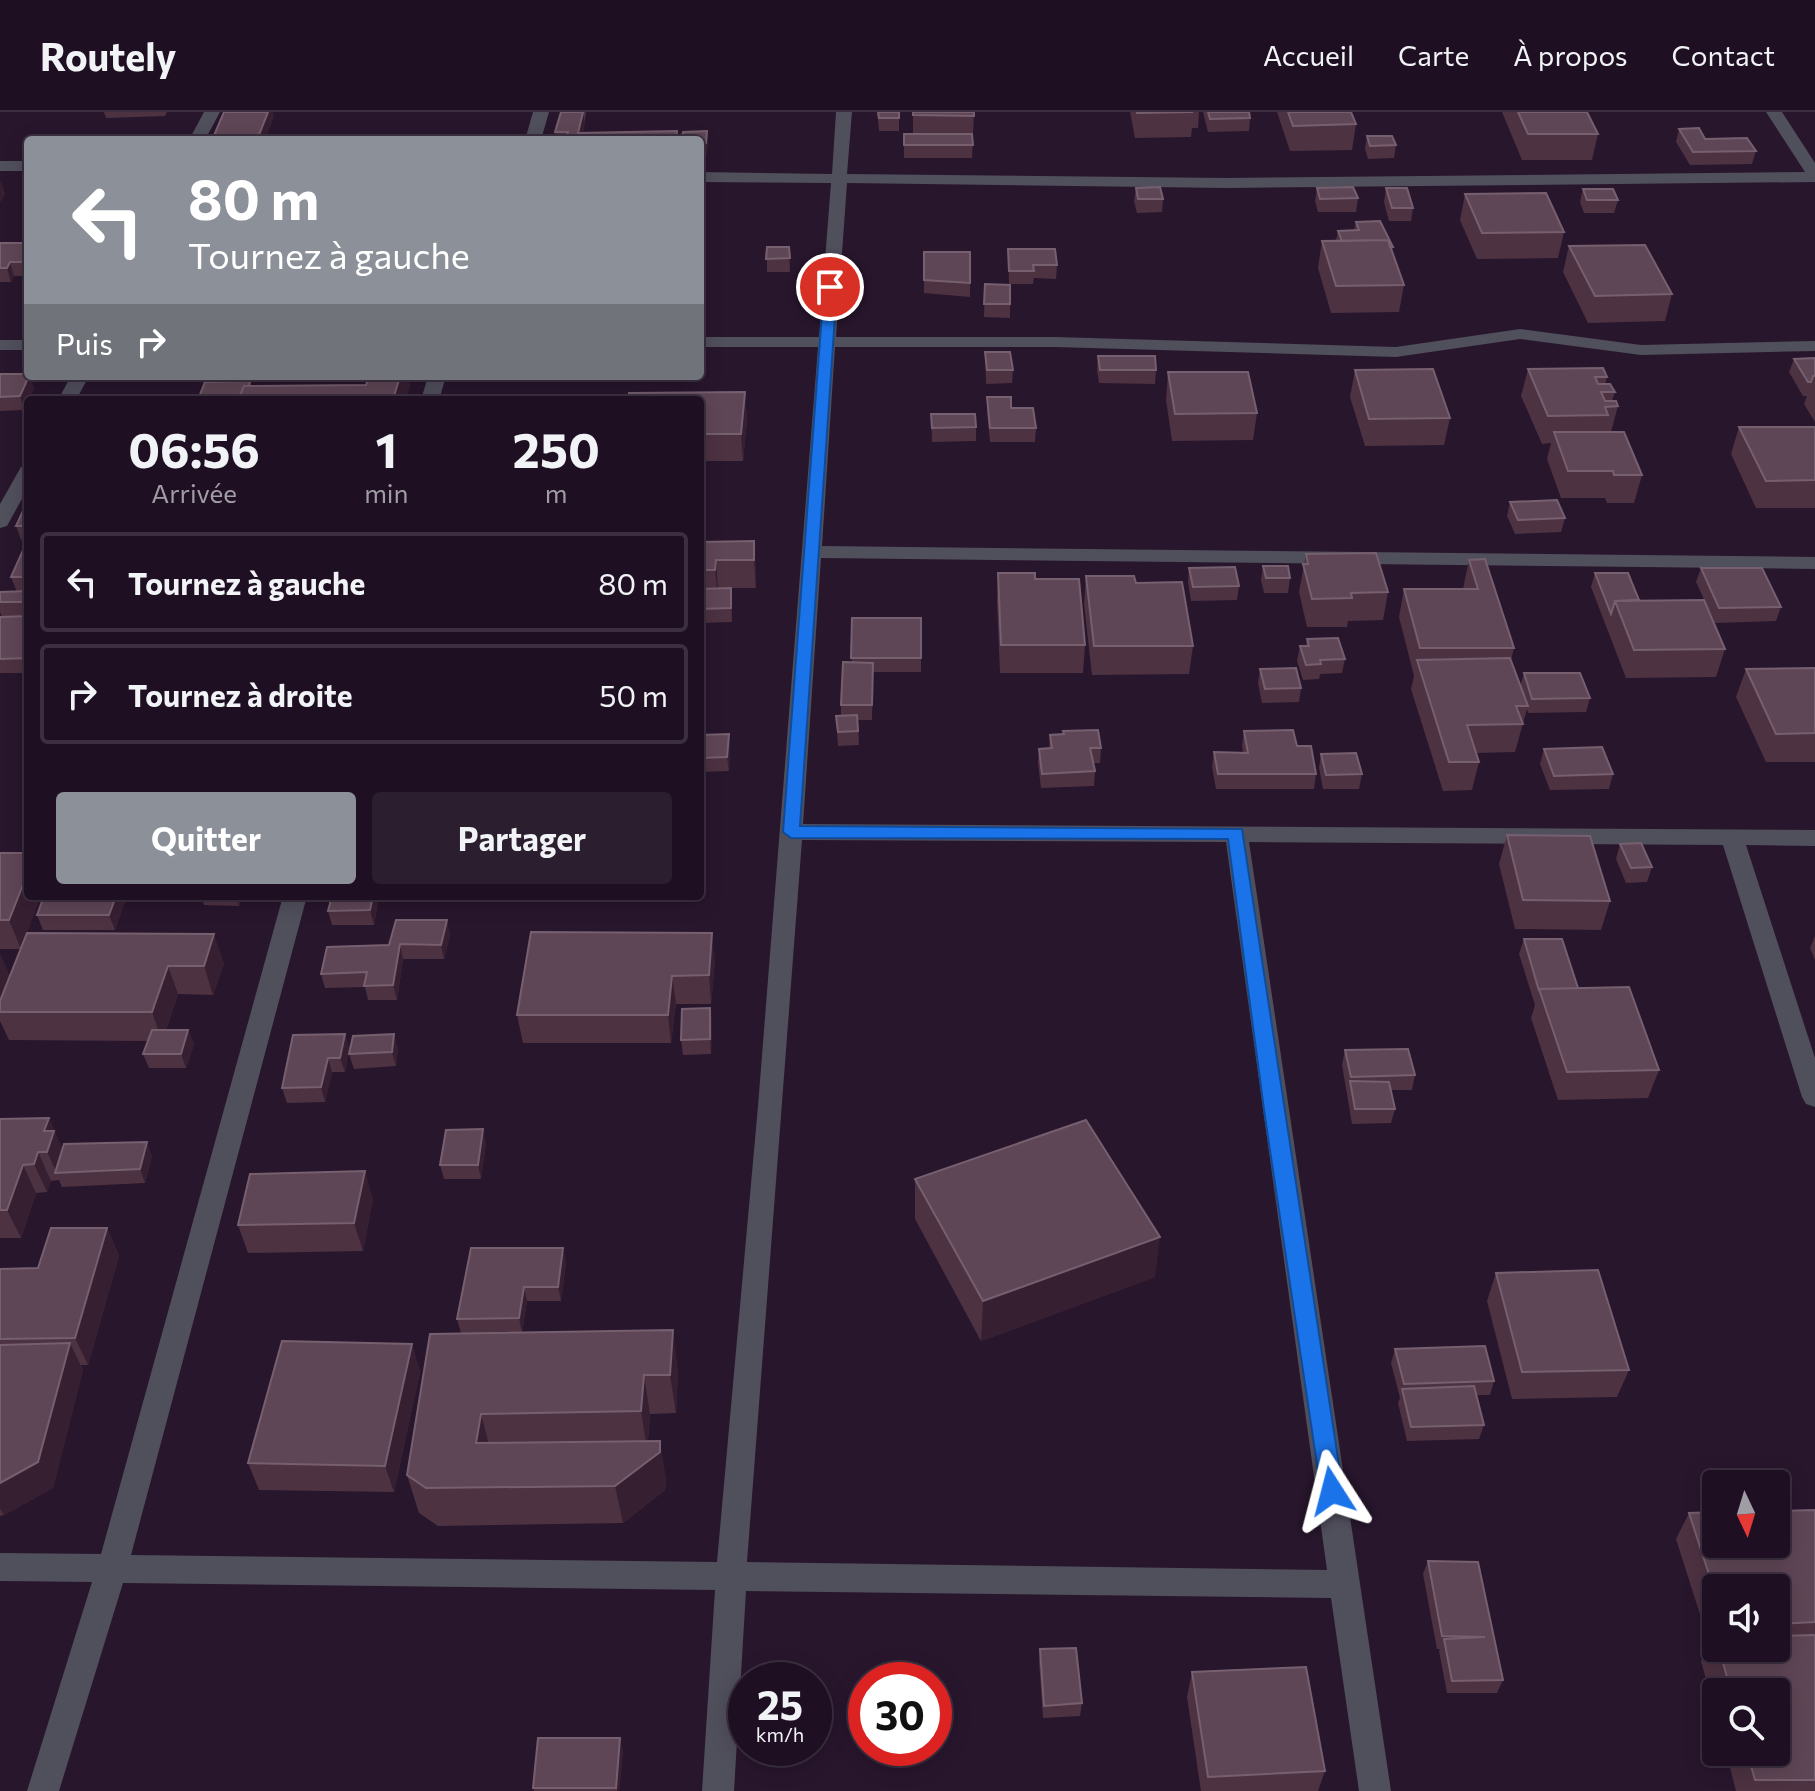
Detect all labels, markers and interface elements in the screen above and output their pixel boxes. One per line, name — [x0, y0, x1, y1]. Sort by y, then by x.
text: Routely — [40, 32, 176, 79]
text: Accueil — [1263, 38, 1354, 72]
text: Carte — [1398, 38, 1469, 72]
text: À propos — [1513, 38, 1628, 72]
text: Contact — [1672, 38, 1775, 72]
text: 80 m — [188, 163, 319, 232]
icon: left — [56, 168, 160, 272]
text: Tournez à gauche — [188, 232, 470, 276]
pin — [796, 253, 864, 321]
icon: arrive — [808, 265, 852, 309]
icon: right — [129, 320, 173, 364]
text: Puis — [56, 324, 113, 361]
text: 06:56 — [128, 419, 260, 478]
text: 1 — [375, 419, 397, 478]
text: 250 — [513, 419, 600, 478]
text: Arrivée — [151, 477, 237, 508]
text: min — [364, 477, 408, 508]
text: m — [545, 477, 568, 508]
icon: left — [60, 560, 104, 604]
text: Tournez à gauche — [128, 564, 365, 601]
text: 80 m — [598, 564, 668, 601]
icon: right — [60, 672, 104, 716]
text: Tournez à droite — [128, 676, 352, 713]
text: 50 m — [599, 676, 668, 713]
button: Quitter — [56, 792, 356, 884]
button: Partager — [372, 792, 672, 884]
position arrow — [1290, 1449, 1374, 1533]
north arrow — [1702, 1470, 1790, 1558]
map controls — [1702, 1470, 1790, 1766]
button: sound — [1702, 1574, 1790, 1662]
speed limit sign: 30 — [848, 1662, 952, 1766]
button: search — [1702, 1678, 1790, 1766]
text: 25 — [757, 1679, 803, 1728]
text: km/h — [756, 1722, 804, 1746]

